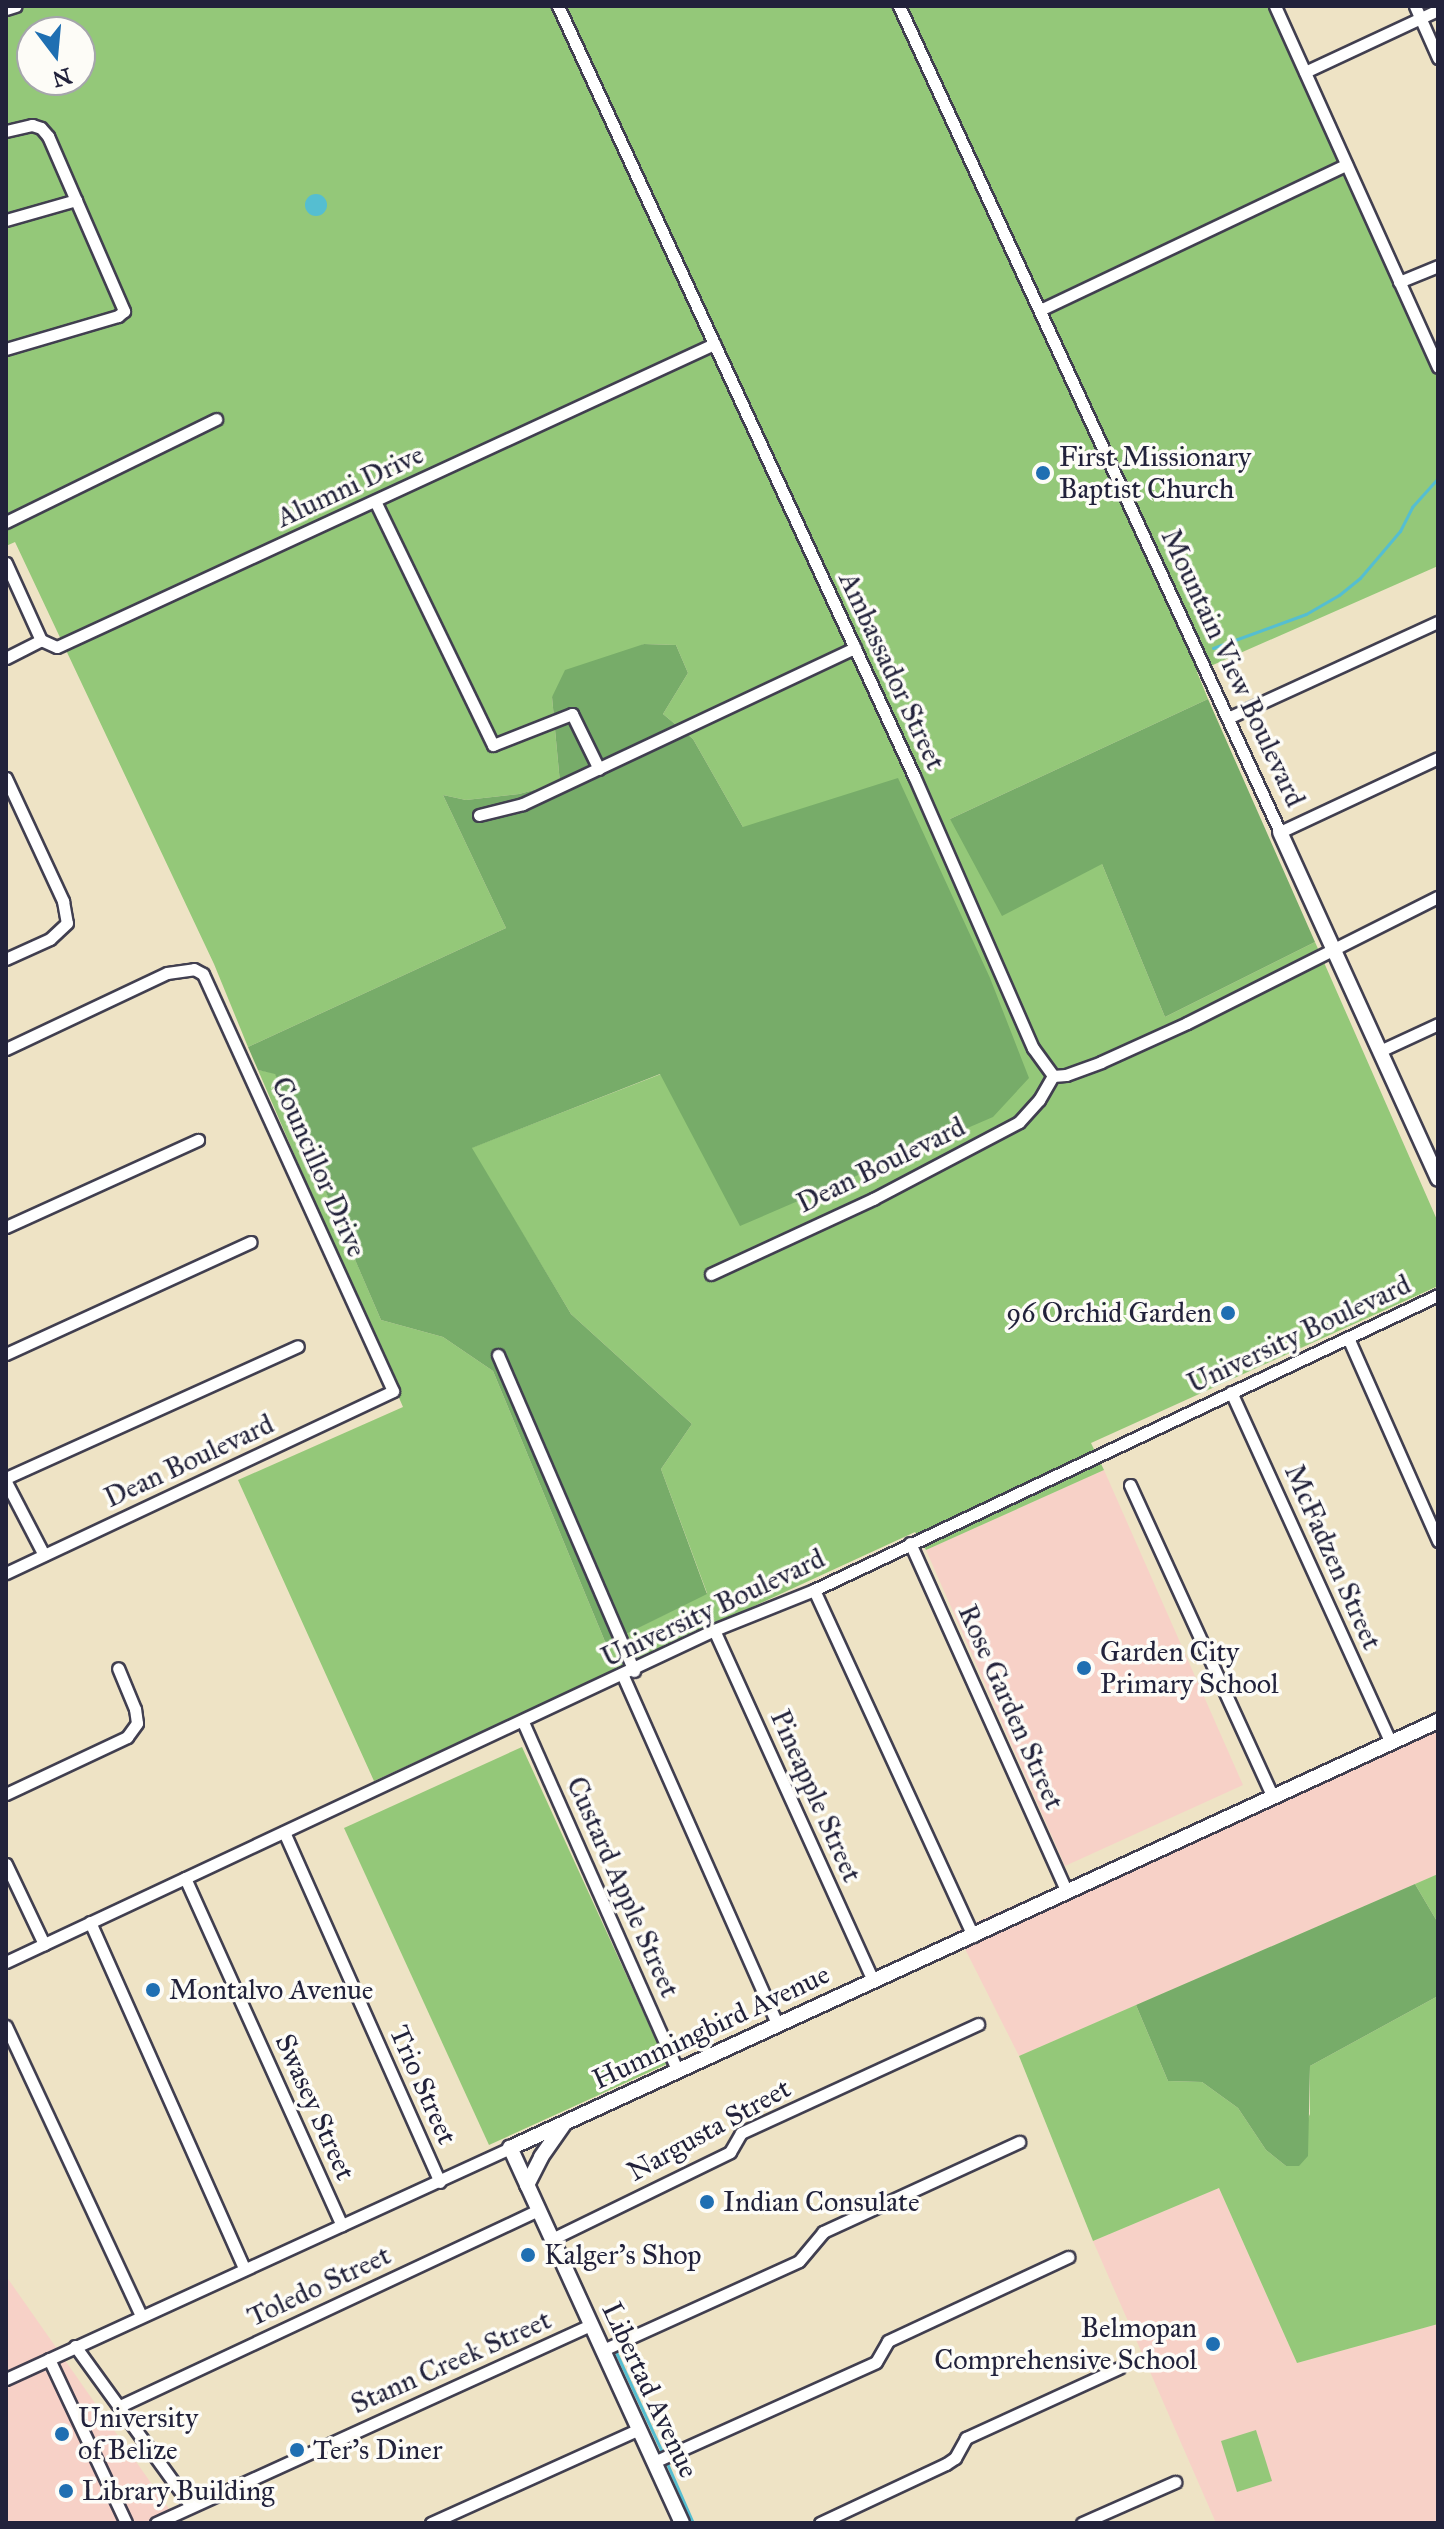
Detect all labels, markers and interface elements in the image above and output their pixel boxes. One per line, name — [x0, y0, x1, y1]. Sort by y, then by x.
north arrow — [16, 16, 96, 96]
text: N — [50, 62, 75, 93]
street label: Alumni Drive — [271, 437, 429, 535]
place label: First Missionary Baptist Church — [1059, 440, 1251, 506]
marker: First Missionary Baptist Church — [1034, 464, 1052, 482]
street label: Mountain View Boulevard — [1154, 524, 1312, 812]
street label: Ambassador Street — [831, 567, 953, 775]
street label: Councillor Drive — [264, 1072, 374, 1262]
street label: Dean Boulevard — [791, 1110, 971, 1220]
street label: University Boulevard — [1182, 1268, 1416, 1400]
place label: 96 Orchid Garden — [1006, 1296, 1212, 1330]
marker: 96 Orchid Garden — [1219, 1304, 1237, 1322]
street label: Dean Boulevard — [99, 1407, 279, 1515]
street label: McFadzen Street — [1277, 1459, 1389, 1655]
street label: University Boulevard — [596, 1542, 830, 1674]
street label: Rose Garden Street — [951, 1599, 1071, 1815]
place label: Garden City Primary School — [1100, 1635, 1279, 1701]
marker: Garden City Primary School — [1075, 1659, 1093, 1677]
street label: Pineapple Street — [763, 1705, 869, 1887]
street label: Custard Apple Street — [559, 1772, 687, 2002]
street label: Hummingbird Avenue — [587, 1957, 835, 2097]
place label: Montalvo Avenue — [169, 1973, 374, 2007]
marker: Montalvo Avenue — [144, 1981, 162, 1999]
street label: Trio Street — [382, 2020, 464, 2150]
street label: Swasey Street — [268, 2029, 362, 2185]
street label: Nargusta Street — [622, 2071, 796, 2189]
place label: Indian Consulate — [723, 2185, 920, 2219]
marker: Indian Consulate — [698, 2193, 716, 2211]
street label: Toledo Street — [242, 2238, 396, 2334]
place label: Kalger's Shop — [544, 2238, 702, 2272]
marker: Kalger's Shop — [519, 2246, 537, 2264]
street label: Libertad Avenue — [595, 2297, 705, 2483]
street label: Stann Creek Street — [346, 2303, 556, 2421]
place label: Belmopan Comprehensive School — [934, 2311, 1197, 2377]
marker: Belmopan Comprehensive School — [1204, 2335, 1222, 2353]
place label: University of Belize — [78, 2401, 198, 2467]
marker: University of Belize — [53, 2425, 71, 2443]
place label: Ter's Diner — [313, 2433, 442, 2467]
marker: Ter's Diner — [288, 2441, 306, 2459]
place label: Library Building — [82, 2474, 274, 2508]
marker: Library Building — [57, 2482, 75, 2500]

